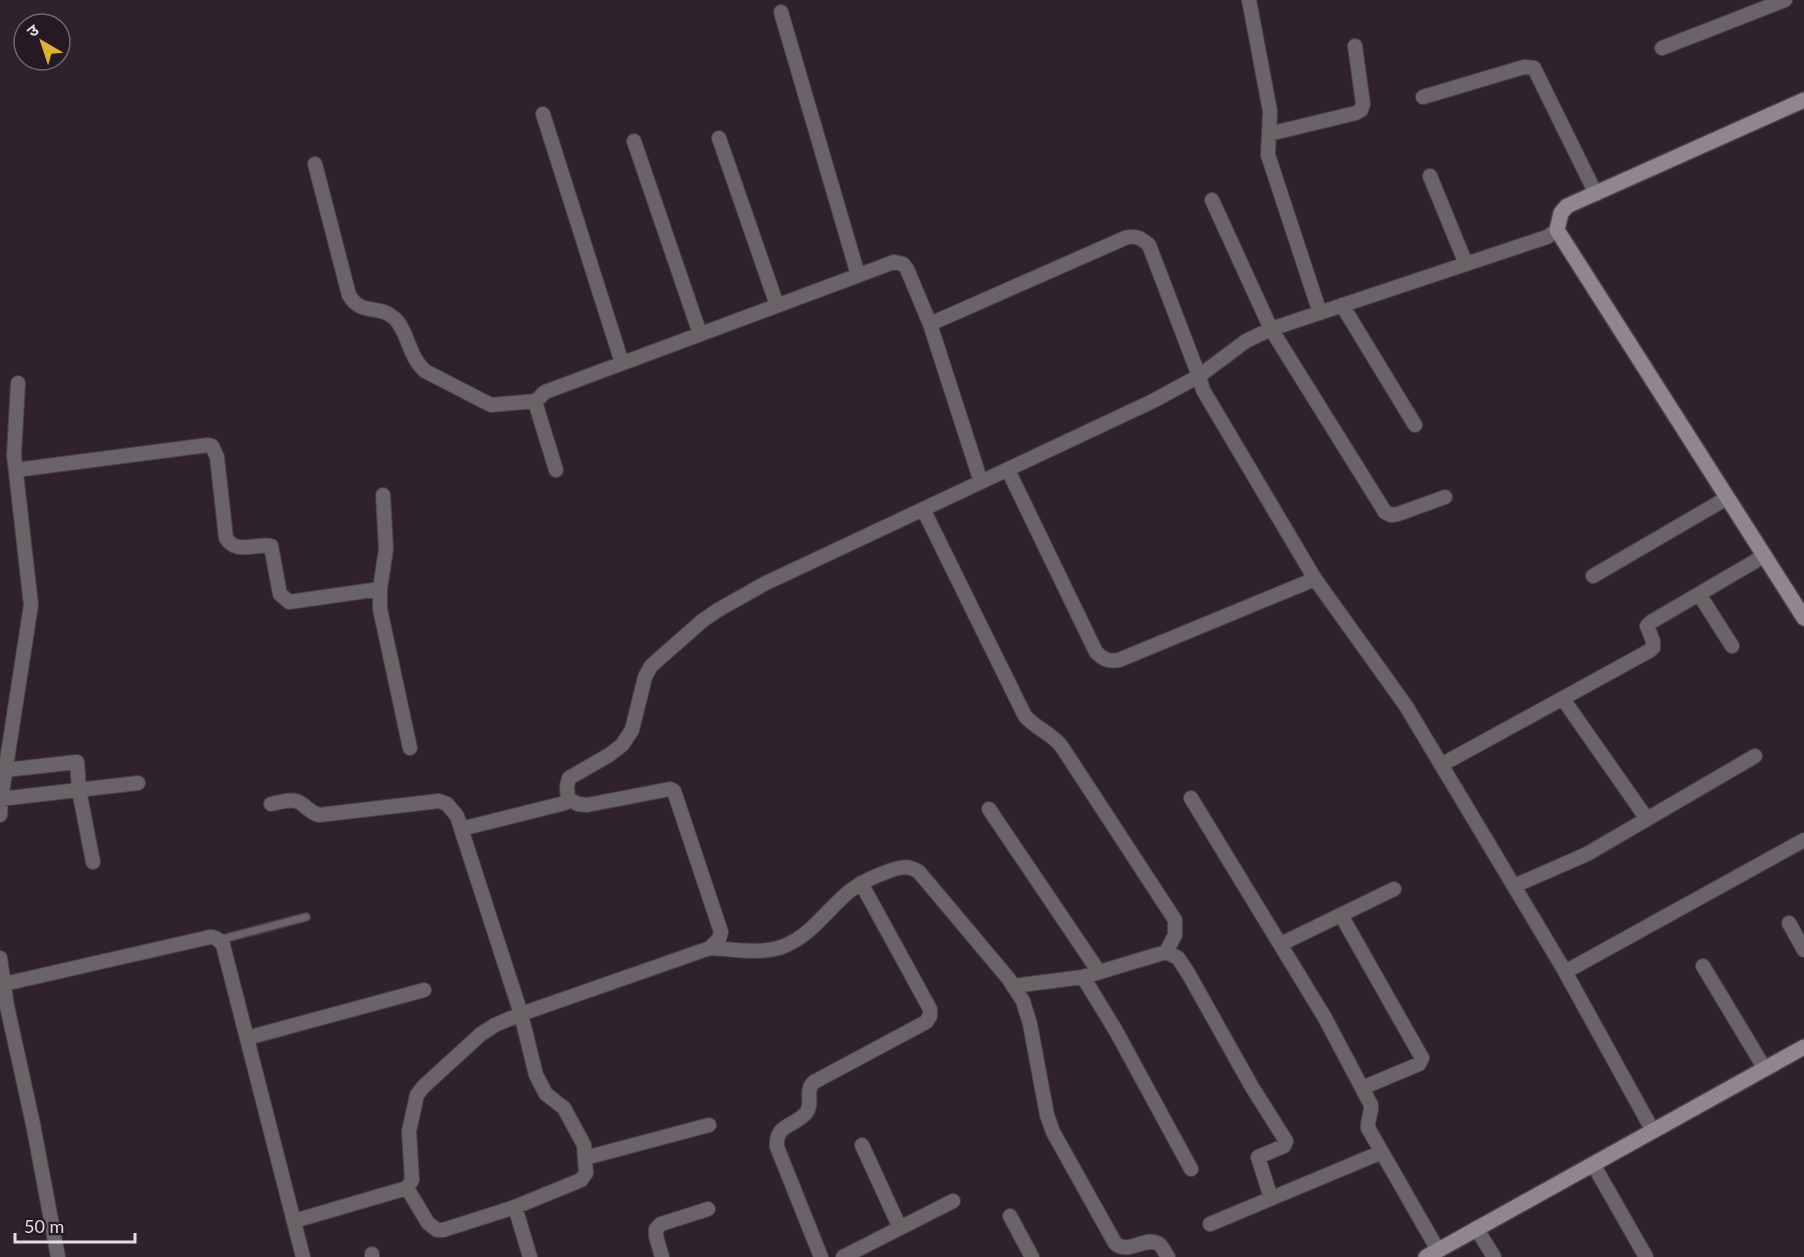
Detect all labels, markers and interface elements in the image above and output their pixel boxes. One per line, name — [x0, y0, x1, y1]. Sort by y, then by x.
north arrow — [12, 12, 72, 72]
text: उ — [23, 19, 42, 40]
scale bar — [15, 1206, 135, 1244]
text: 50 m — [24, 1215, 64, 1237]

